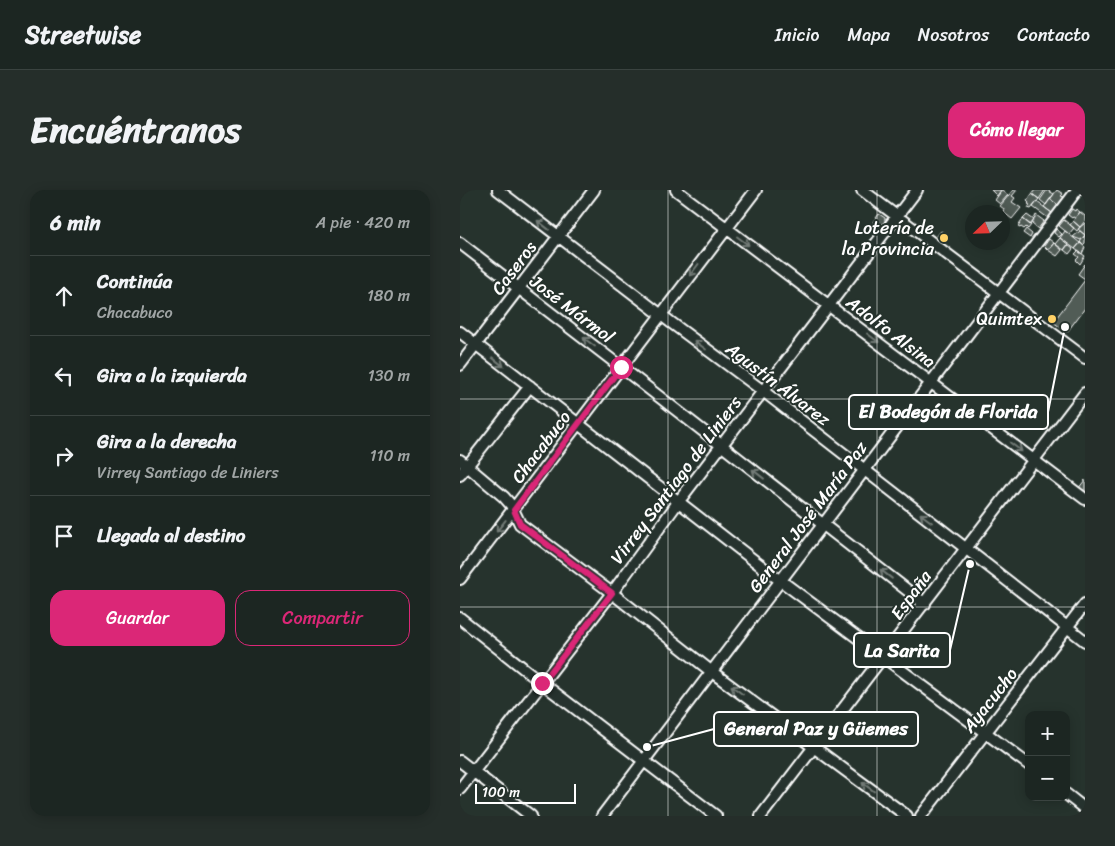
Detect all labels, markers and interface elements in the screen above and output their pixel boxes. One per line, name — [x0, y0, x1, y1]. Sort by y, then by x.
text: Streetwise — [25, 14, 141, 56]
text: Inicio — [775, 19, 820, 51]
text: Mapa — [848, 19, 890, 51]
text: Nosotros — [918, 19, 989, 51]
text: Contacto — [1017, 19, 1090, 51]
text: Encuéntranos — [30, 99, 241, 161]
button: Cómo llegar — [948, 102, 1085, 158]
text: 6 min — [50, 204, 101, 242]
north arrow — [965, 205, 1010, 250]
text: A pie · 420 m — [316, 208, 410, 237]
place label: Lotería de la Provincia — [842, 212, 935, 265]
one-way arrow — [537, 220, 550, 231]
marker: Lotería de la Provincia — [938, 232, 950, 244]
street label: Caseros — [483, 233, 546, 302]
one-way arrow — [736, 235, 749, 246]
one-way arrow — [689, 263, 699, 277]
text: Continúa — [97, 265, 172, 298]
street label: José Mármol — [522, 266, 622, 352]
text: 180 m — [367, 281, 410, 310]
icon: ahead — [50, 282, 78, 310]
street label: Adolfo Alsina — [838, 287, 943, 377]
text: Chacabuco — [97, 298, 173, 327]
place label: Quimtex — [976, 303, 1043, 335]
marker: Quimtex — [1046, 313, 1058, 325]
street label: Agustín Álvarez — [718, 333, 838, 435]
one-way arrow — [866, 333, 879, 344]
one-way arrow — [582, 337, 596, 347]
one-way arrow — [693, 340, 707, 350]
one-way arrow — [492, 356, 505, 367]
route start — [610, 356, 633, 379]
text: Gira a la izquierda — [97, 359, 247, 392]
text: 130 m — [368, 361, 410, 390]
icon: left — [50, 362, 78, 390]
street label: Virrey Santiago de Liniers — [602, 388, 751, 571]
callout: El Bodegón de Florida — [849, 395, 1048, 429]
text: El Bodegón de Florida — [859, 395, 1038, 428]
street label: Chacabuco — [503, 403, 579, 491]
text: Gira a la derecha — [97, 425, 236, 458]
street label: General José María Paz — [740, 434, 876, 600]
text: 110 m — [370, 441, 410, 470]
icon: right — [50, 442, 78, 470]
one-way arrow — [1009, 442, 1022, 453]
text: Virrey Santiago de Liniers — [97, 458, 279, 487]
one-way arrow — [751, 469, 765, 479]
one-way arrow — [919, 513, 933, 523]
text: Llegada al destino — [97, 519, 246, 552]
one-way arrow — [496, 519, 507, 532]
icon: arrive — [50, 522, 78, 550]
street label: España — [882, 562, 941, 627]
one-way arrow — [879, 569, 893, 579]
button: Guardar — [50, 590, 225, 646]
button: Compartir — [235, 590, 410, 646]
callout: La Sarita — [854, 633, 950, 667]
text: La Sarita — [864, 634, 940, 667]
street label: Ayacucho — [953, 660, 1026, 741]
route end — [531, 672, 554, 695]
one-way arrow — [730, 685, 744, 695]
map controls — [1025, 711, 1070, 801]
button: + — [1025, 711, 1070, 756]
callout: General Paz y Güemes — [714, 712, 918, 746]
text: General Paz y Güemes — [723, 712, 909, 745]
button: − — [1025, 756, 1070, 801]
text: 100 m — [482, 780, 520, 805]
scale bar — [475, 781, 576, 804]
one-way arrow — [861, 782, 875, 792]

